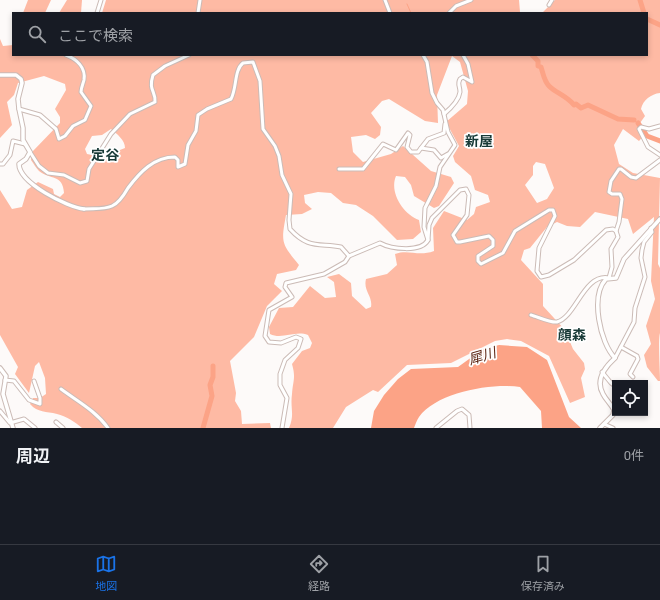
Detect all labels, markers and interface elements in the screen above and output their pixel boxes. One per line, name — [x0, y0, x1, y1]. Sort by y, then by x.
search box — [12, 12, 648, 56]
icon: search — [26, 23, 48, 45]
text: ここで検索 — [58, 27, 133, 45]
district label: 新屋 — [465, 133, 493, 149]
district label: 定谷 — [91, 147, 120, 163]
district label: 顔森 — [558, 327, 586, 343]
water label: 犀川 — [466, 344, 500, 368]
map controls — [612, 380, 648, 416]
button: locate — [612, 380, 648, 416]
text: 周辺 — [16, 446, 50, 466]
text: 0件 — [624, 448, 644, 463]
tab: 地図 — [95, 553, 117, 593]
tab: 経路 — [308, 553, 330, 593]
tab: 保存済み — [521, 553, 565, 593]

